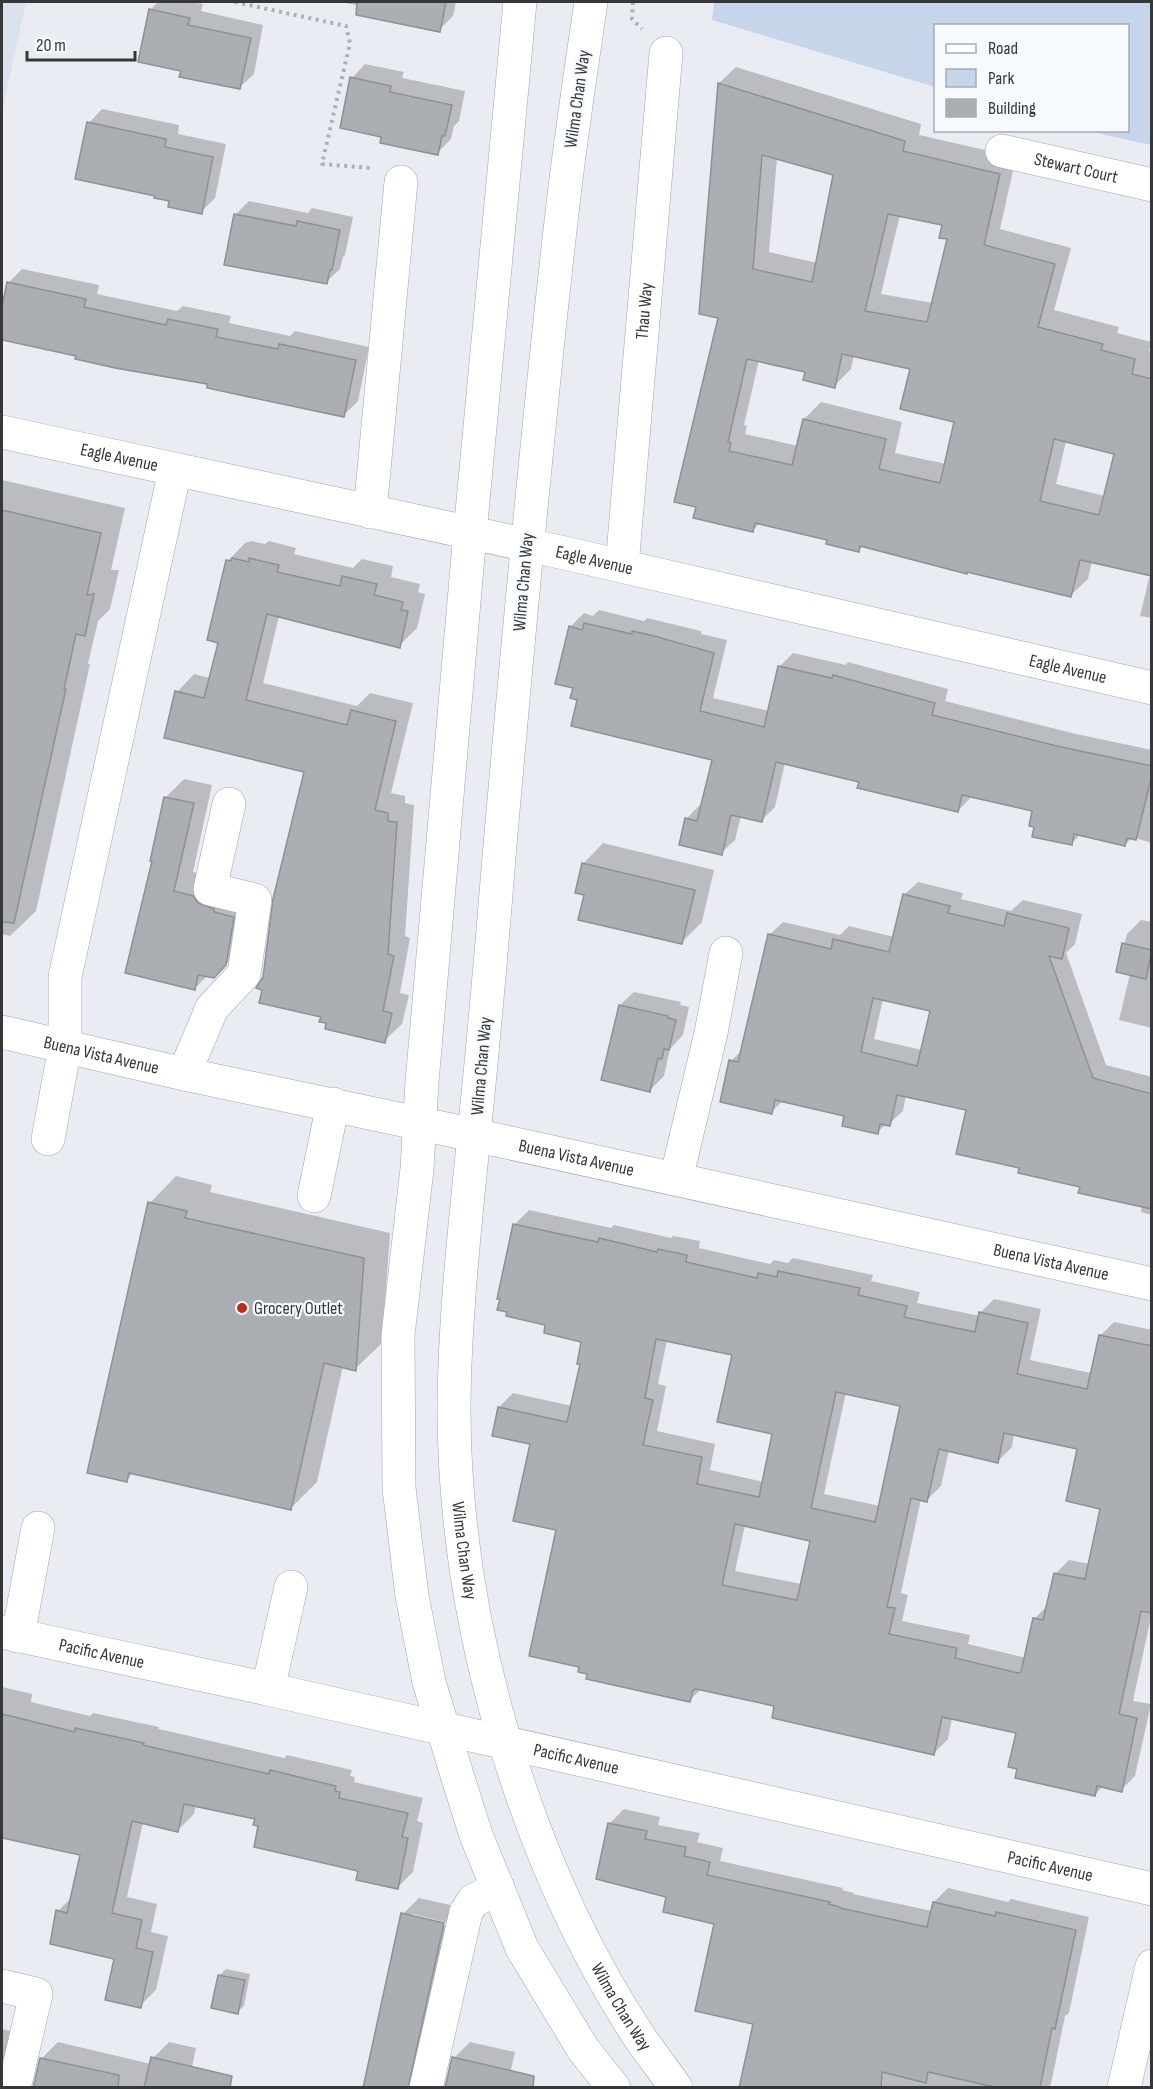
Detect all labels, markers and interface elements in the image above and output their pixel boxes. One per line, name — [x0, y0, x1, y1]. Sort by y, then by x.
scale bar — [27, 24, 135, 62]
legend — [934, 24, 1129, 132]
text: 20 m — [36, 35, 66, 56]
text: Road — [988, 38, 1018, 59]
street label: Wilma Chan Way — [560, 49, 595, 149]
text: Park — [988, 68, 1014, 89]
text: Building — [988, 98, 1036, 119]
street label: Stewart Court — [1032, 149, 1120, 188]
street label: Thau Way — [631, 282, 657, 340]
street label: Eagle Avenue — [78, 439, 160, 476]
street label: Wilma Chan Way — [509, 532, 538, 632]
street label: Eagle Avenue — [554, 541, 635, 579]
street label: Eagle Avenue — [1027, 650, 1109, 688]
street label: Wilma Chan Way — [467, 1016, 496, 1116]
street label: Buena Vista Avenue — [42, 1032, 161, 1079]
street label: Buena Vista Avenue — [517, 1135, 636, 1181]
street label: Buena Vista Avenue — [991, 1239, 1111, 1285]
place label: Grocery Outlet — [254, 1298, 343, 1319]
marker: Grocery Outlet — [235, 1301, 249, 1315]
street label: Wilma Chan Way — [447, 1500, 481, 1601]
street label: Pacific Avenue — [57, 1634, 146, 1673]
street label: Pacific Avenue — [531, 1739, 621, 1779]
street label: Pacific Avenue — [1005, 1847, 1095, 1886]
street label: Wilma Chan Way — [586, 1959, 656, 2055]

